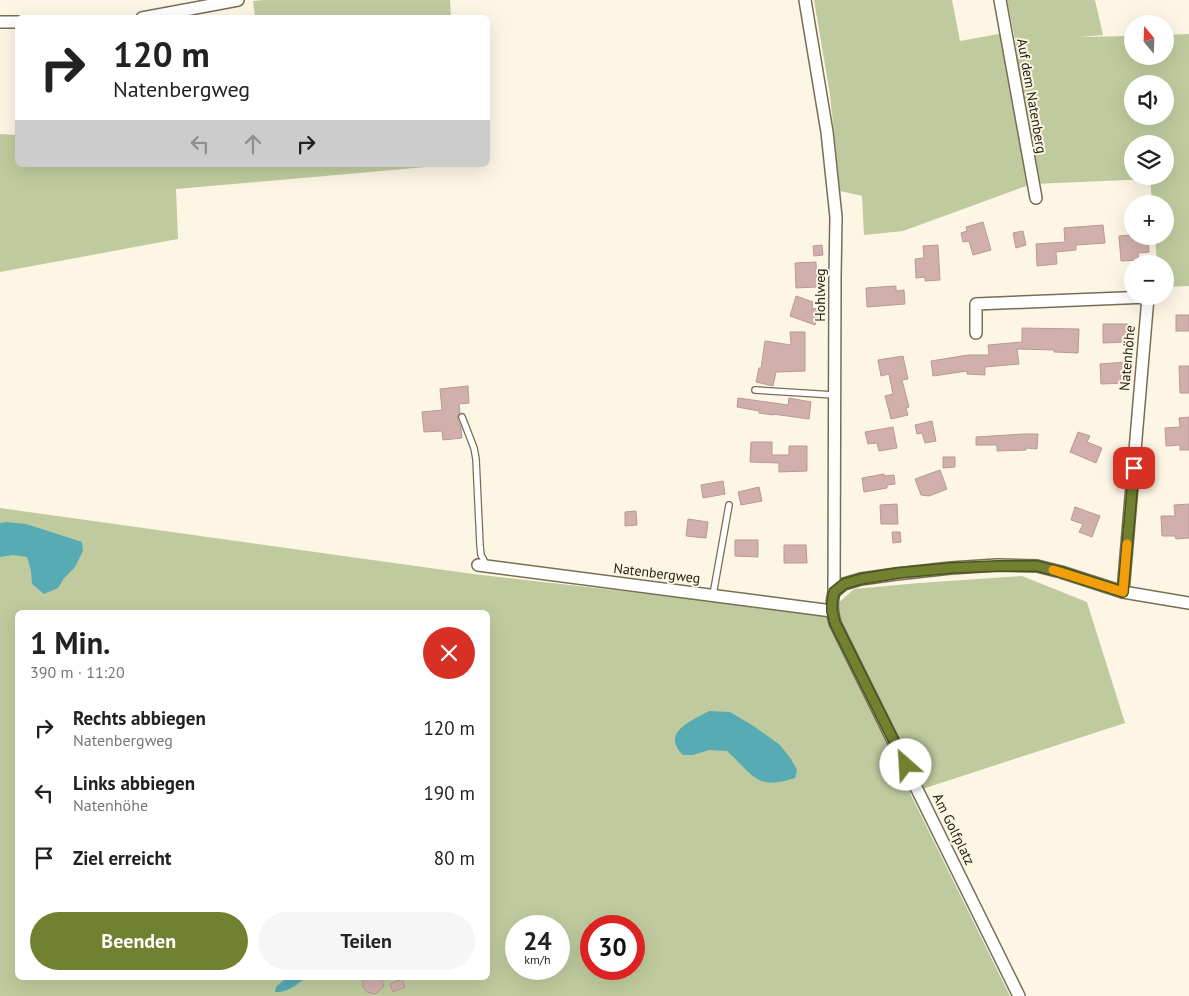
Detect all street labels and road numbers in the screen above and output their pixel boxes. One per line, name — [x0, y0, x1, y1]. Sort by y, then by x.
street label: Auf dem Natenberg — [1013, 37, 1051, 155]
street label: Hohlweg — [811, 268, 829, 322]
street label: Natenhöhe — [1115, 325, 1139, 391]
street label: Natenbergweg — [613, 559, 701, 587]
street label: Am Golfplatz — [929, 790, 979, 868]

